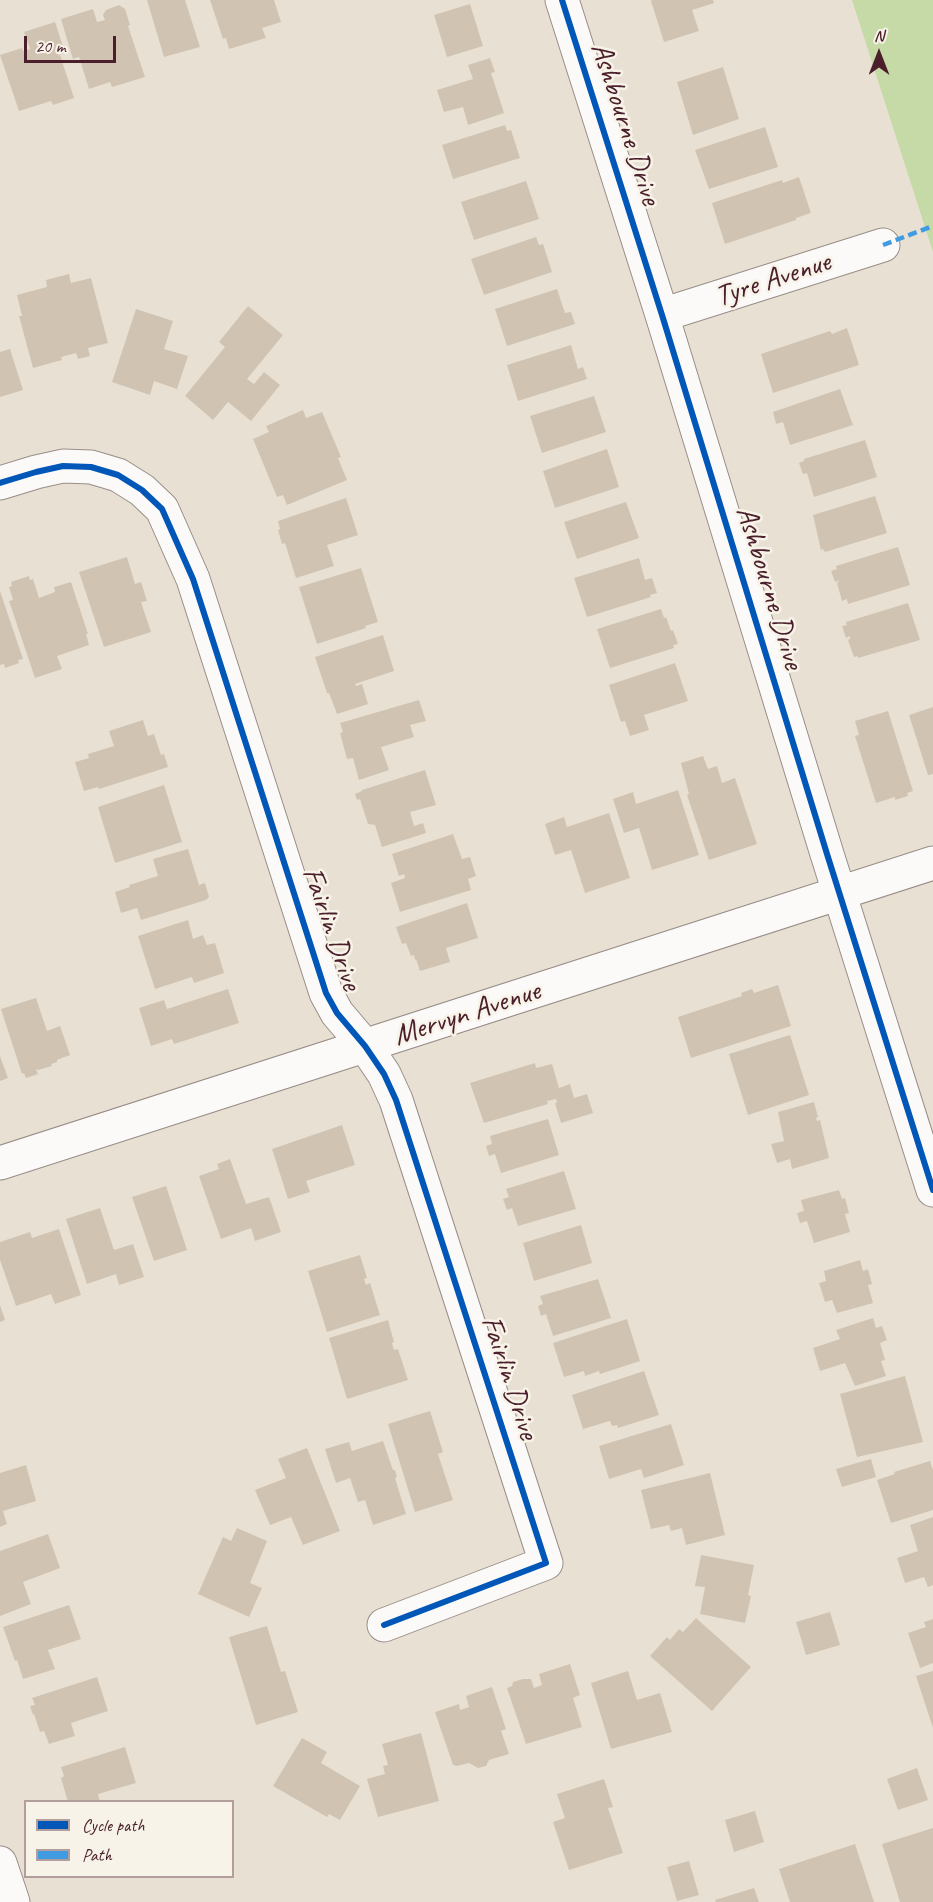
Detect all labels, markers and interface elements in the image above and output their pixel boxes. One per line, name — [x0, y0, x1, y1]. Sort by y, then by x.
scale bar — [27, 24, 118, 62]
north arrow — [849, 24, 909, 84]
text: N — [874, 26, 884, 46]
text: 20 m — [35, 35, 66, 57]
street label: Ashbourne Drive — [582, 38, 668, 210]
street label: Tyre Avenue — [711, 244, 835, 316]
street label: Ashbourne Drive — [727, 502, 811, 674]
street label: Fairlin Drive — [293, 863, 369, 995]
street label: Mervyn Avenue — [389, 973, 545, 1055]
street label: Fairlin Drive — [472, 1312, 546, 1444]
legend — [24, 1800, 234, 1878]
text: Cycle path — [82, 1814, 144, 1836]
text: Path — [82, 1844, 112, 1866]

